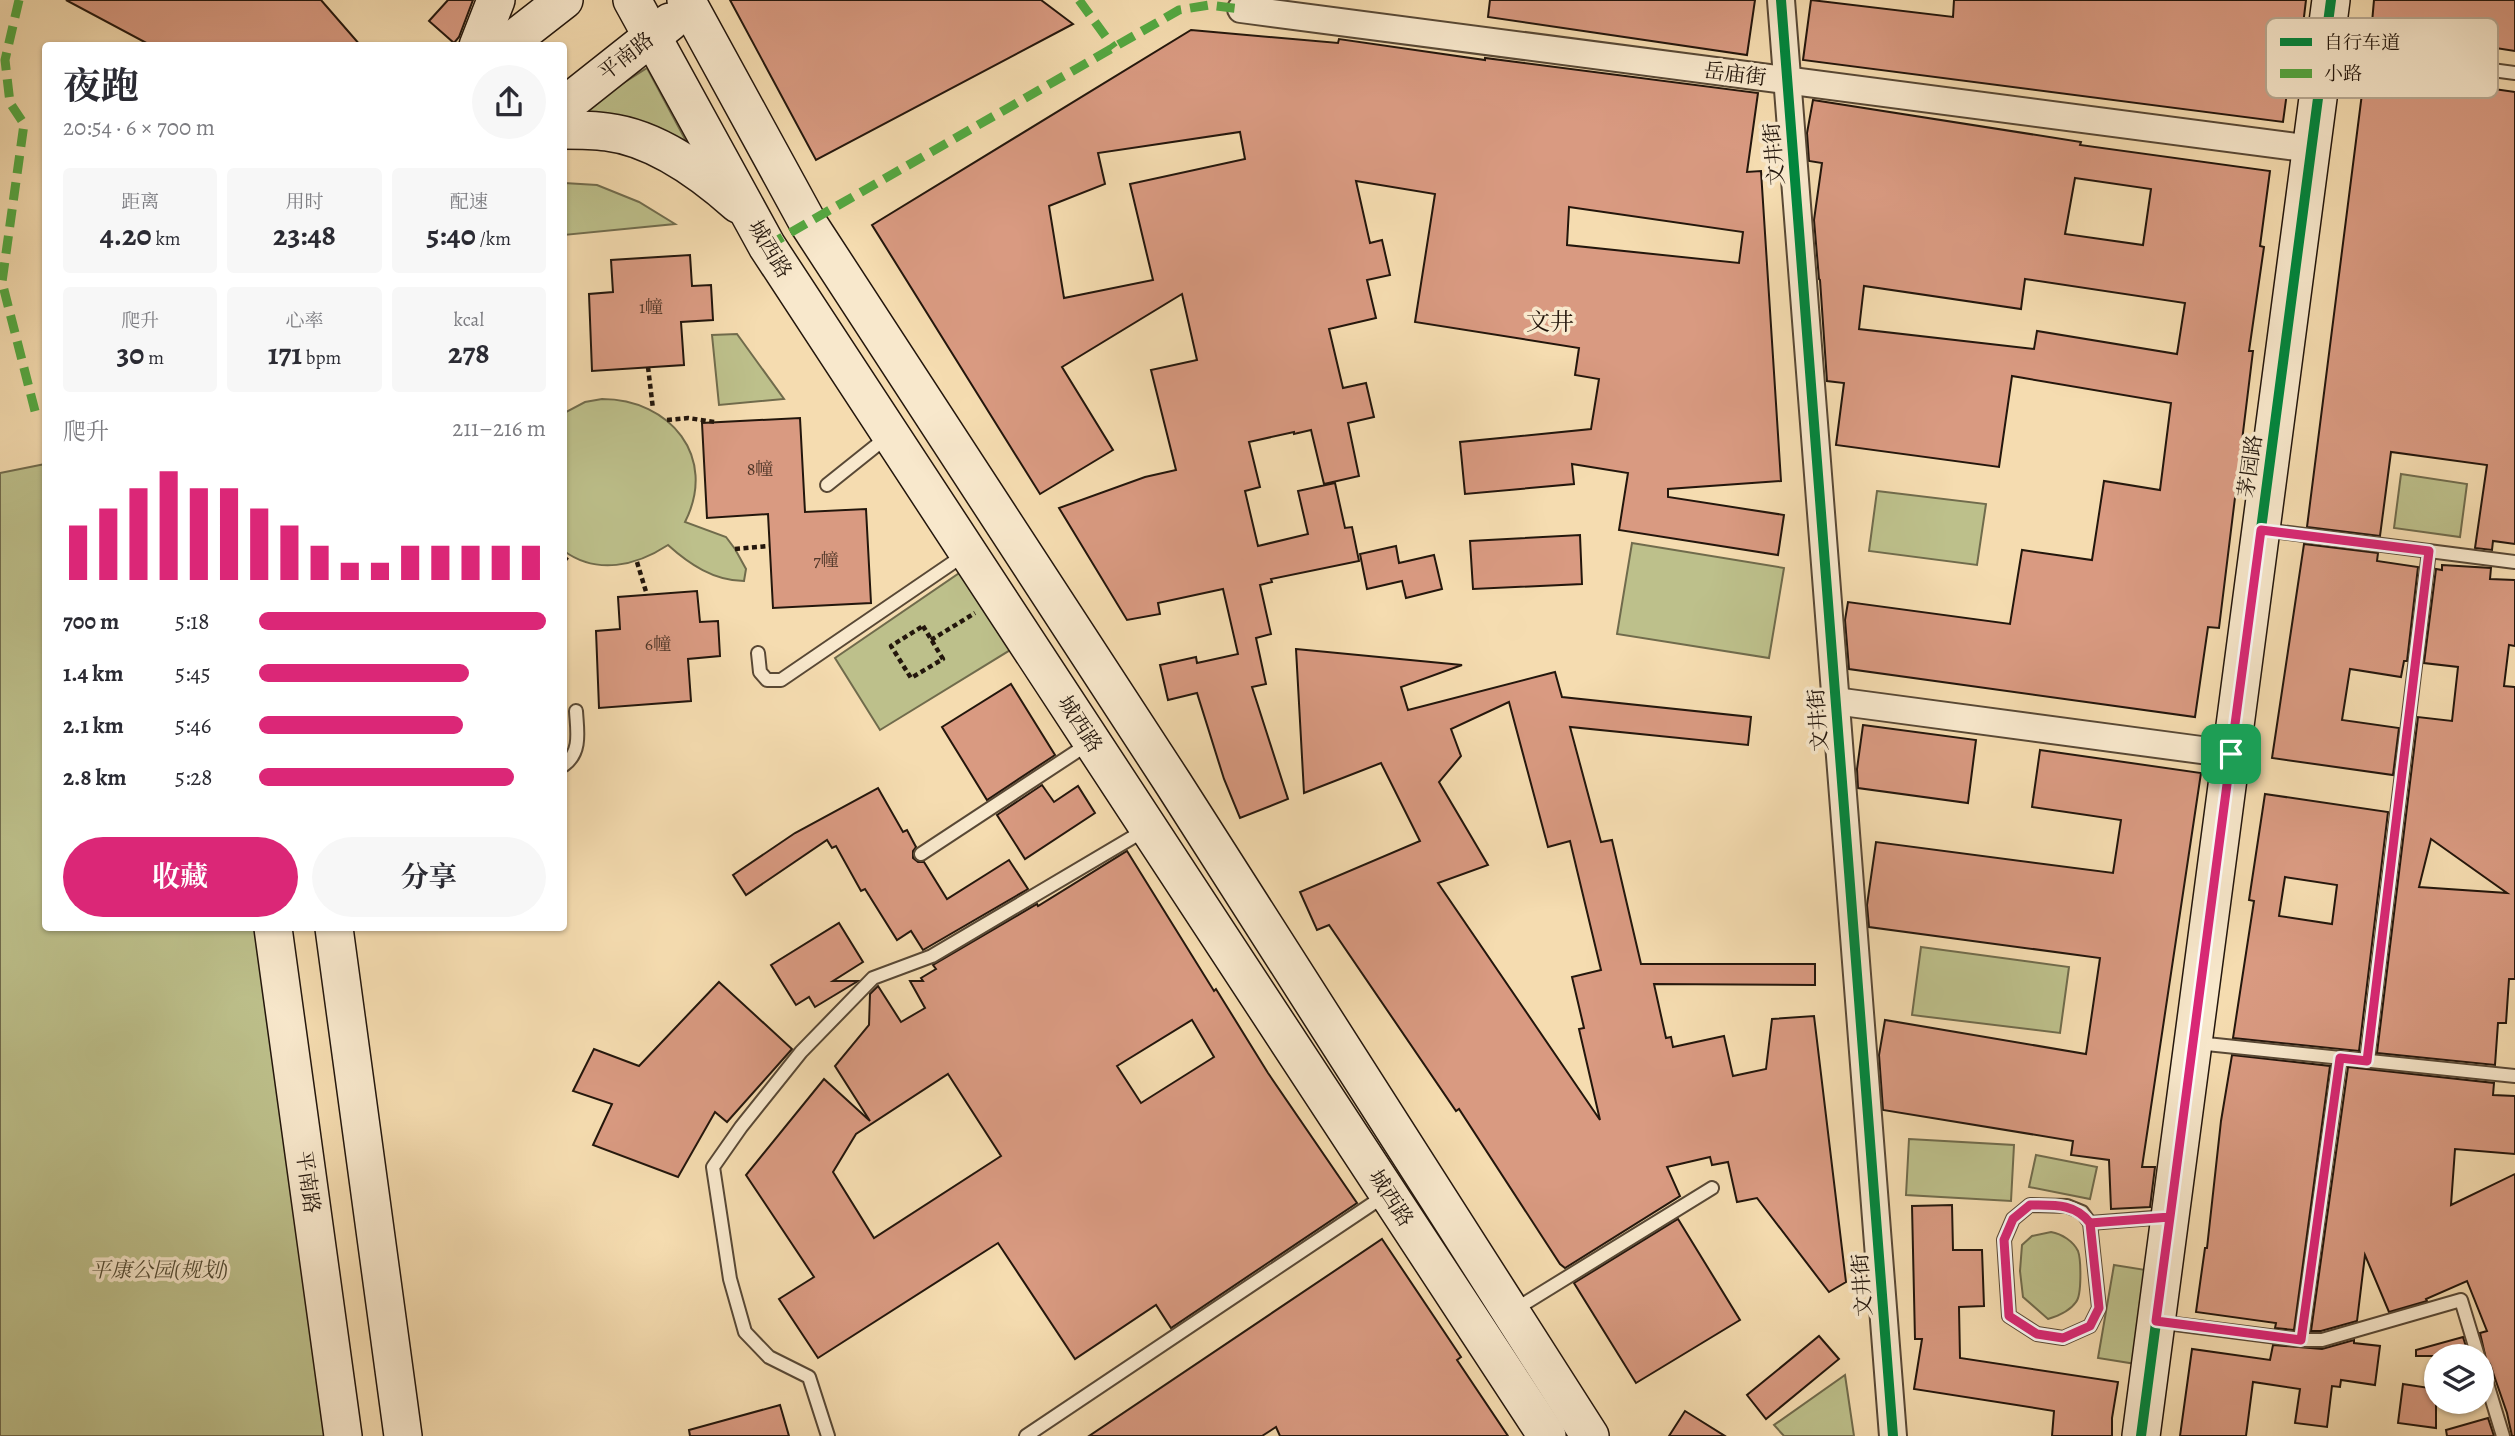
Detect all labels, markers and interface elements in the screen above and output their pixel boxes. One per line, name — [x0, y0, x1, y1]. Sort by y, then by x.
legend — [2266, 18, 2498, 98]
street label: 平南路 — [593, 26, 659, 86]
text: 自行车道 — [2324, 30, 2400, 56]
street label: 岳庙街 — [1702, 56, 1768, 92]
text: 夜跑 — [63, 60, 139, 112]
text: 小路 — [2324, 61, 2362, 87]
button: share — [472, 65, 546, 139]
text: 20:54 · 6 × 700 m — [63, 112, 215, 143]
street label: 文井街 — [1757, 121, 1791, 187]
text: 距离 — [121, 189, 159, 215]
text: 用时 — [285, 189, 324, 215]
text: 配速 — [450, 189, 488, 215]
text: 4.20 — [100, 215, 152, 255]
text: 23:48 — [273, 215, 336, 255]
text: 5:40 — [427, 215, 476, 255]
street label: 城西路 — [742, 215, 798, 283]
text: km — [152, 226, 181, 252]
text: /km — [476, 226, 511, 252]
house number: 1幢 — [639, 295, 663, 319]
district label: 文井 — [1526, 306, 1574, 338]
text: kcal — [454, 307, 484, 333]
text: 爬升 — [121, 308, 159, 334]
text: 心率 — [285, 308, 324, 334]
text: 278 — [448, 333, 490, 373]
text: 30 — [116, 334, 144, 374]
text: 171 — [268, 334, 302, 374]
text: m — [144, 345, 164, 371]
text: bpm — [302, 345, 341, 371]
text: 211–216 m — [452, 413, 546, 444]
text: 爬升 — [63, 416, 109, 447]
street label: 茅园路 — [2232, 433, 2268, 499]
house number: 8幢 — [747, 457, 773, 481]
house number: 7幢 — [813, 548, 839, 572]
text: 700 m — [63, 606, 119, 637]
text: 5:18 — [175, 606, 209, 637]
house number: 6幢 — [645, 632, 671, 656]
text: 1.4 km — [63, 658, 124, 689]
text: 5:45 — [175, 658, 211, 689]
street label: 文井街 — [1802, 688, 1834, 752]
street label: 城西路 — [1051, 690, 1109, 758]
text: 2.1 km — [63, 710, 124, 741]
text: 5:46 — [175, 710, 211, 741]
pin — [2201, 724, 2261, 784]
icon: arrive — [2212, 735, 2250, 773]
text: 2.8 km — [63, 762, 127, 793]
text: 5:28 — [175, 762, 212, 793]
button: 收藏 — [63, 837, 298, 917]
button: 分享 — [312, 837, 546, 917]
street label: 平南路 — [290, 1149, 326, 1215]
street label: 城西路 — [1362, 1164, 1420, 1232]
street label: 文井街 — [1846, 1253, 1878, 1317]
park label: 平康公园(规划) — [90, 1256, 228, 1284]
map controls — [2424, 1344, 2494, 1414]
button: layers — [2424, 1344, 2494, 1414]

